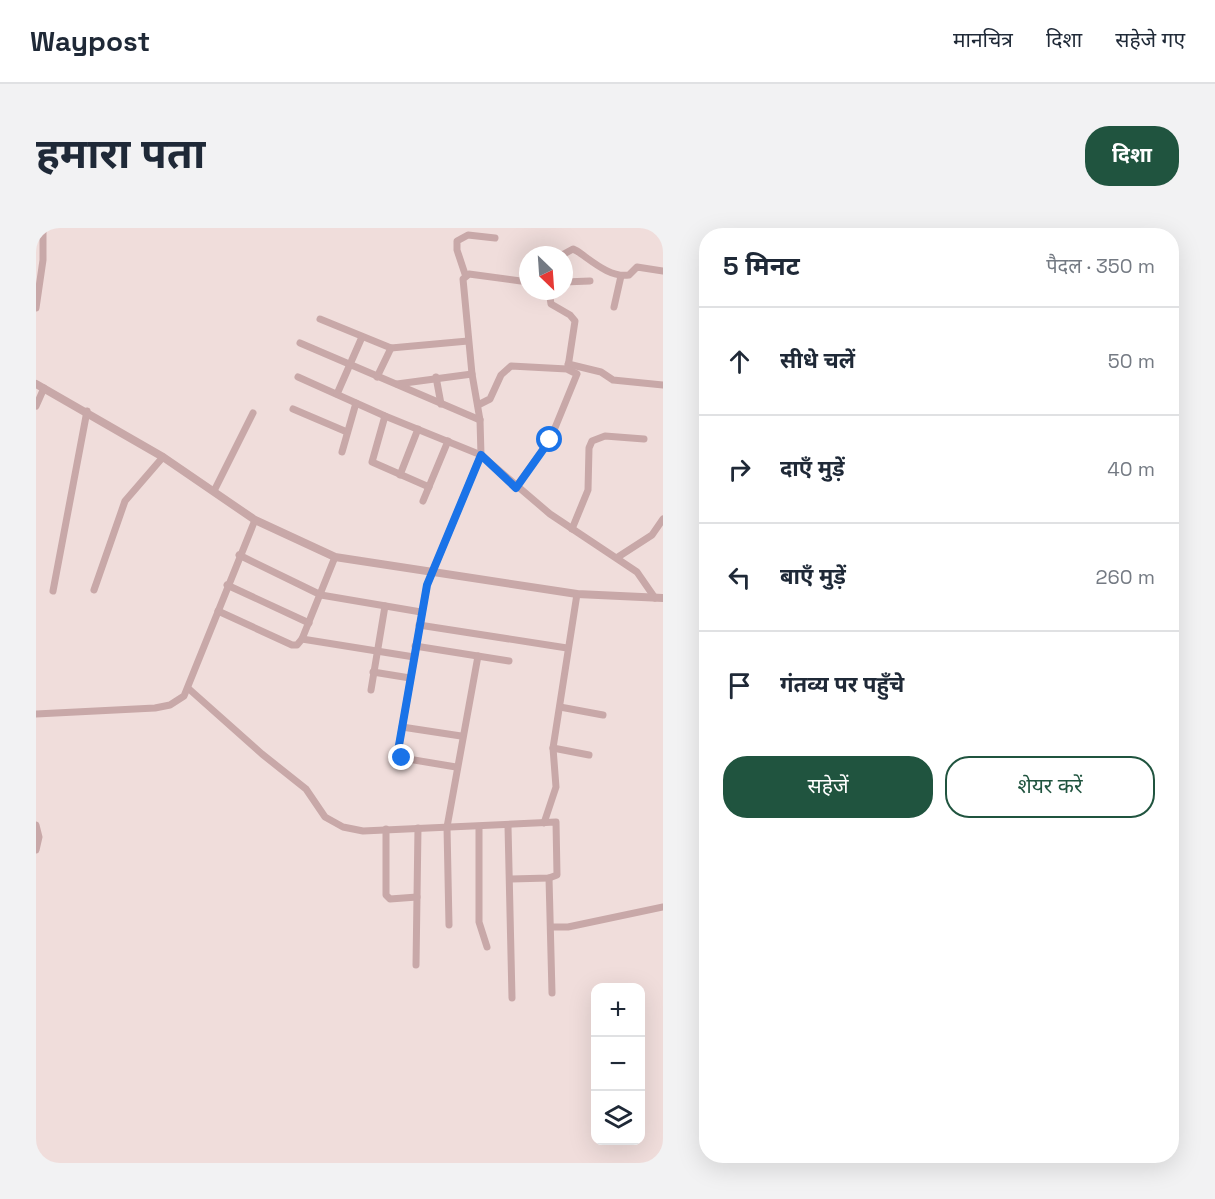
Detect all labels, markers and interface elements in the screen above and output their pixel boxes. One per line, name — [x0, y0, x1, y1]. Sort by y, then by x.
text: Waypost — [30, 23, 150, 59]
text: मानचित्र — [953, 26, 1013, 53]
text: दिशा — [1046, 26, 1082, 53]
text: सहेजे गए — [1115, 26, 1185, 53]
button: दिशा — [1085, 126, 1179, 186]
text: हमारा पता — [36, 127, 205, 180]
north arrow — [519, 246, 573, 300]
text: 5 मिनट — [723, 249, 800, 283]
text: पैदल · 350 m — [1046, 253, 1155, 279]
icon: ahead — [723, 345, 756, 378]
text: सीधे चलें — [780, 346, 855, 374]
text: 50 m — [1108, 348, 1155, 374]
route start — [536, 426, 562, 452]
icon: right — [723, 453, 756, 486]
text: दाएँ मुड़ें — [780, 454, 845, 482]
text: 40 m — [1107, 456, 1155, 482]
icon: left — [723, 561, 756, 594]
text: बाएँ मुड़ें — [780, 562, 846, 590]
text: 260 m — [1096, 564, 1155, 590]
icon: arrive — [723, 669, 756, 702]
text: गंतव्य पर पहुँचे — [780, 670, 904, 698]
route end — [388, 744, 414, 770]
button: सहेजें — [723, 756, 933, 818]
button: शेयर करें — [945, 756, 1155, 818]
map controls — [591, 983, 645, 1145]
button: + — [591, 983, 645, 1037]
button: − — [591, 1037, 645, 1091]
button: layers — [591, 1091, 645, 1145]

